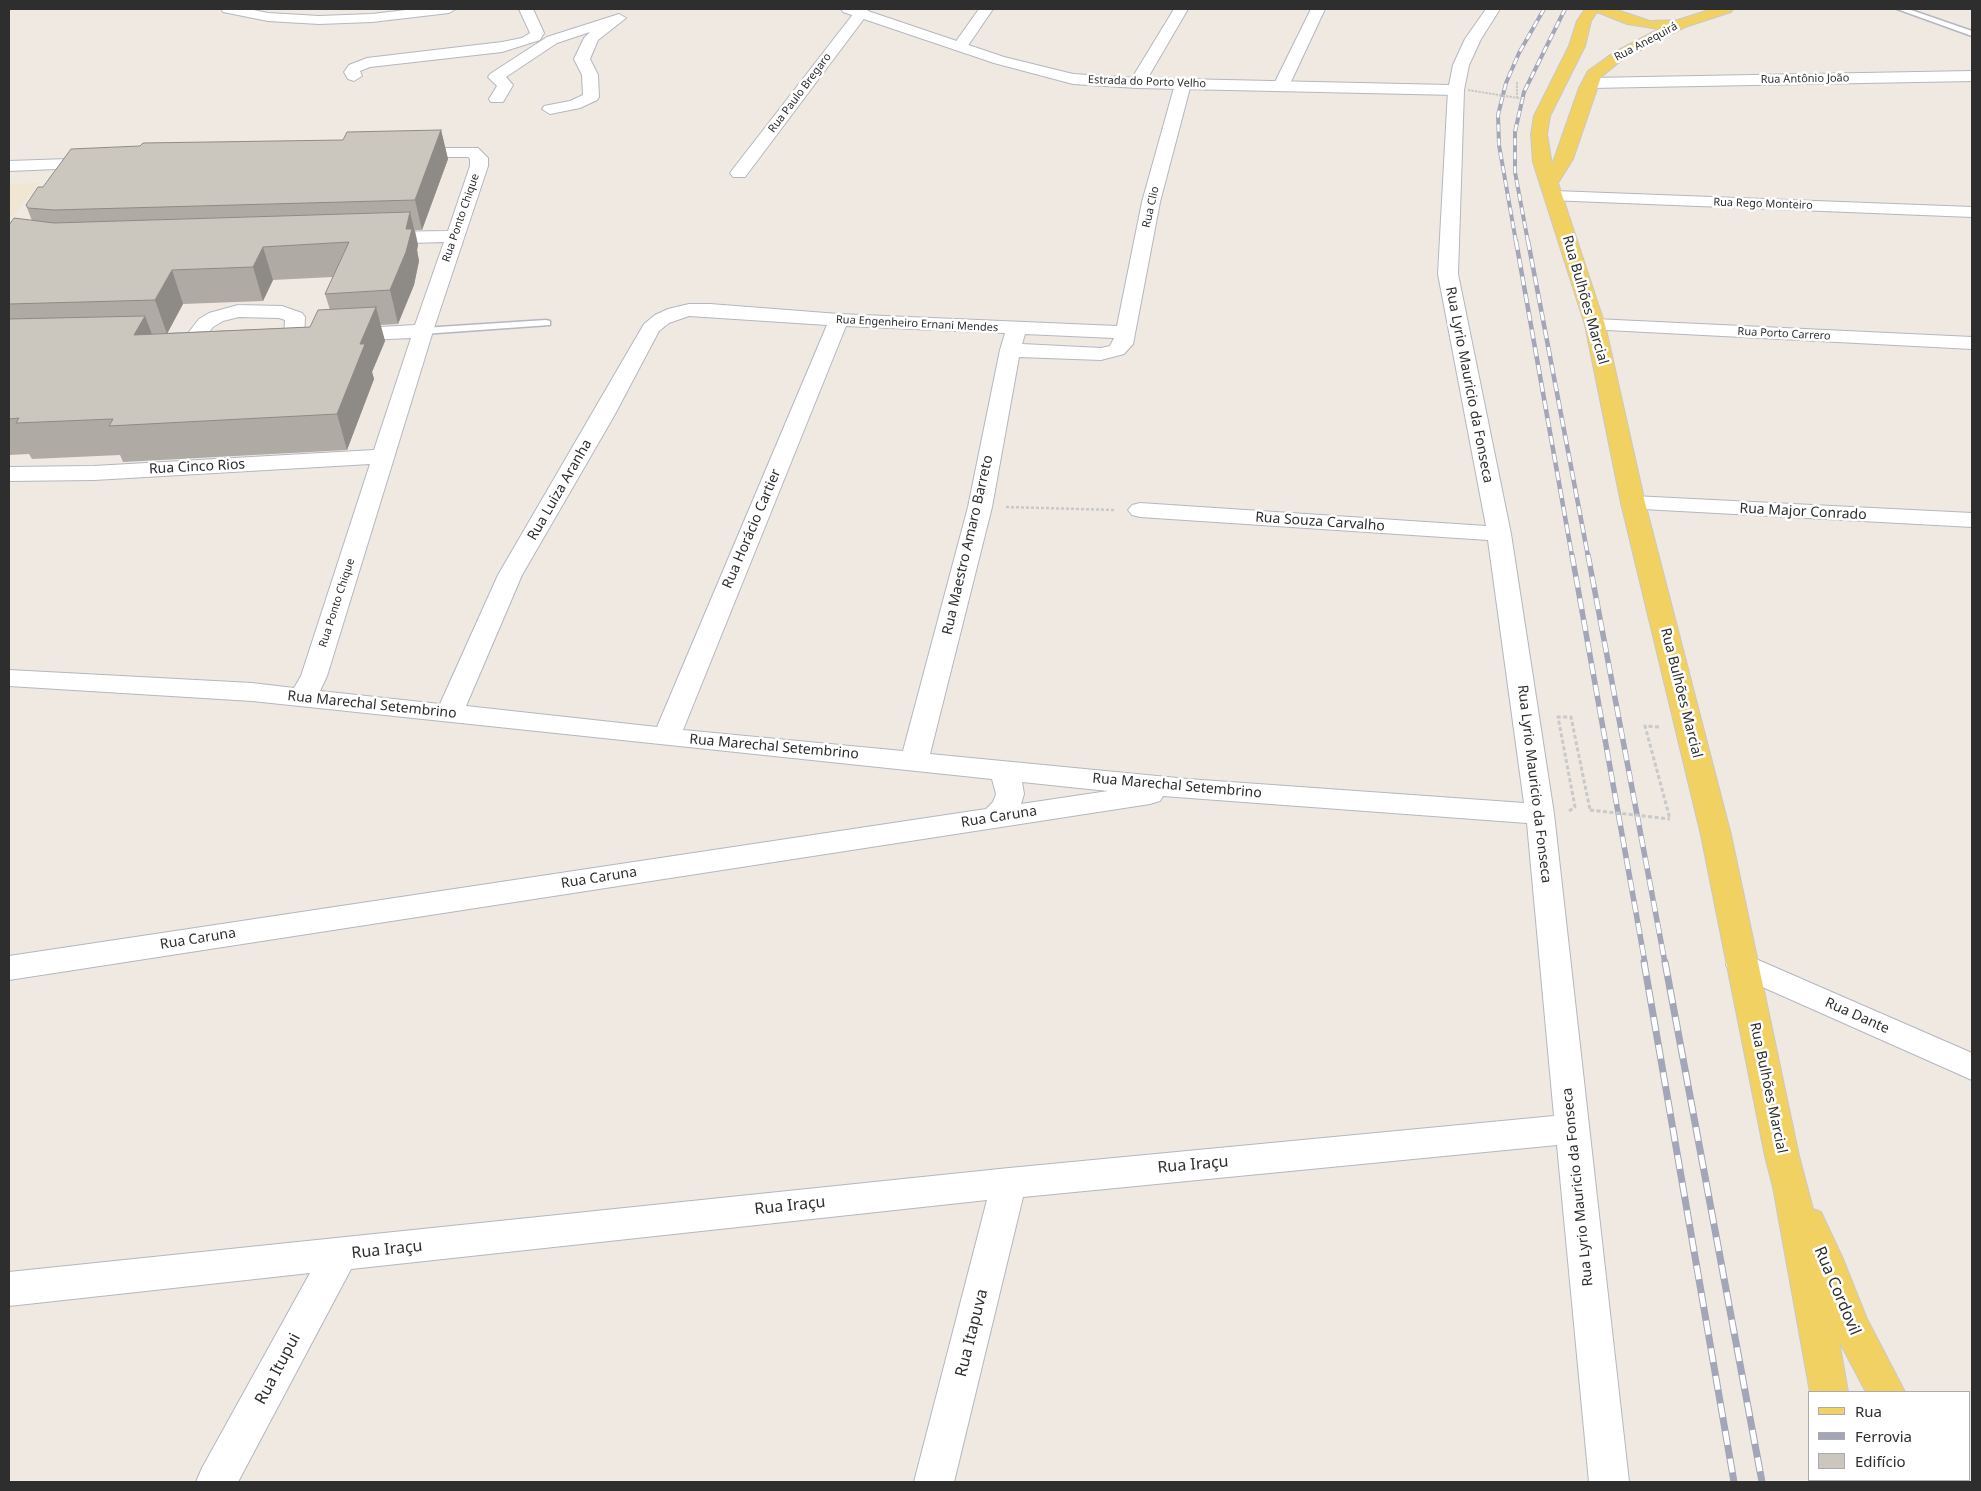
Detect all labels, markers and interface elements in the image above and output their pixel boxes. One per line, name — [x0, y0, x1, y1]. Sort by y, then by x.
street label: Rua Anequirá — [1612, 20, 1680, 64]
street label: Rua Paulo Bregaro — [766, 51, 834, 135]
street label: Rua Antônio João — [1761, 72, 1849, 86]
street label: Estrada do Porto Velho — [1088, 73, 1206, 91]
street label: Rua Ponto Chique — [440, 172, 482, 264]
street label: Rua Clio — [1140, 185, 1162, 229]
street label: Rua Rego Monteiro — [1713, 196, 1813, 212]
street label: Rua Bulhões Marcial — [1559, 234, 1611, 366]
street label: Rua Lyrio Mauricio da Fonseca — [1442, 285, 1496, 485]
street label: Rua Engenheiro Ernani Mendes — [836, 313, 998, 335]
street label: Rua Porto Carrero — [1737, 325, 1831, 343]
street label: Rua Luiza Aranha — [524, 436, 596, 544]
street label: Rua Maestro Amaro Barreto — [939, 454, 997, 636]
street label: Rua Cinco Rios — [148, 456, 246, 478]
street label: Rua Horácio Cartier — [719, 467, 785, 591]
street label: Rua Major Conrado — [1739, 500, 1867, 524]
street label: Rua Souza Carvalho — [1255, 509, 1385, 535]
street label: Rua Ponto Chique — [316, 557, 358, 649]
street label: Rua Bulhões Marcial — [1657, 626, 1705, 760]
street label: Rua Lyrio Mauricio da Fonseca — [1514, 684, 1554, 884]
street label: Rua Marechal Setembrino — [287, 688, 457, 722]
street label: Rua Marechal Setembrino — [689, 731, 859, 763]
street label: Rua Marechal Setembrino — [1092, 770, 1262, 802]
street label: Rua Caruna — [960, 803, 1038, 831]
street label: Rua Caruna — [560, 864, 638, 892]
street label: Rua Caruna — [159, 925, 237, 953]
street label: Rua Dante — [1822, 994, 1892, 1038]
street label: Rua Bulhões Marcial — [1746, 1021, 1790, 1155]
street label: Rua Lyrio Mauricio da Fonseca — [1559, 1087, 1597, 1287]
street label: Rua Iraçu — [1157, 1152, 1229, 1178]
street label: Rua Iraçu — [754, 1193, 826, 1219]
street label: Rua Iraçu — [351, 1237, 423, 1263]
street label: Rua Cordovil — [1810, 1244, 1864, 1338]
street label: Rua Itapuva — [952, 1287, 992, 1379]
street label: Rua Itupui — [251, 1330, 305, 1408]
legend — [1808, 1391, 1971, 1481]
text: Rua — [1855, 1401, 1882, 1421]
text: Ferrovia — [1855, 1426, 1912, 1446]
text: Edifício — [1855, 1451, 1906, 1471]

